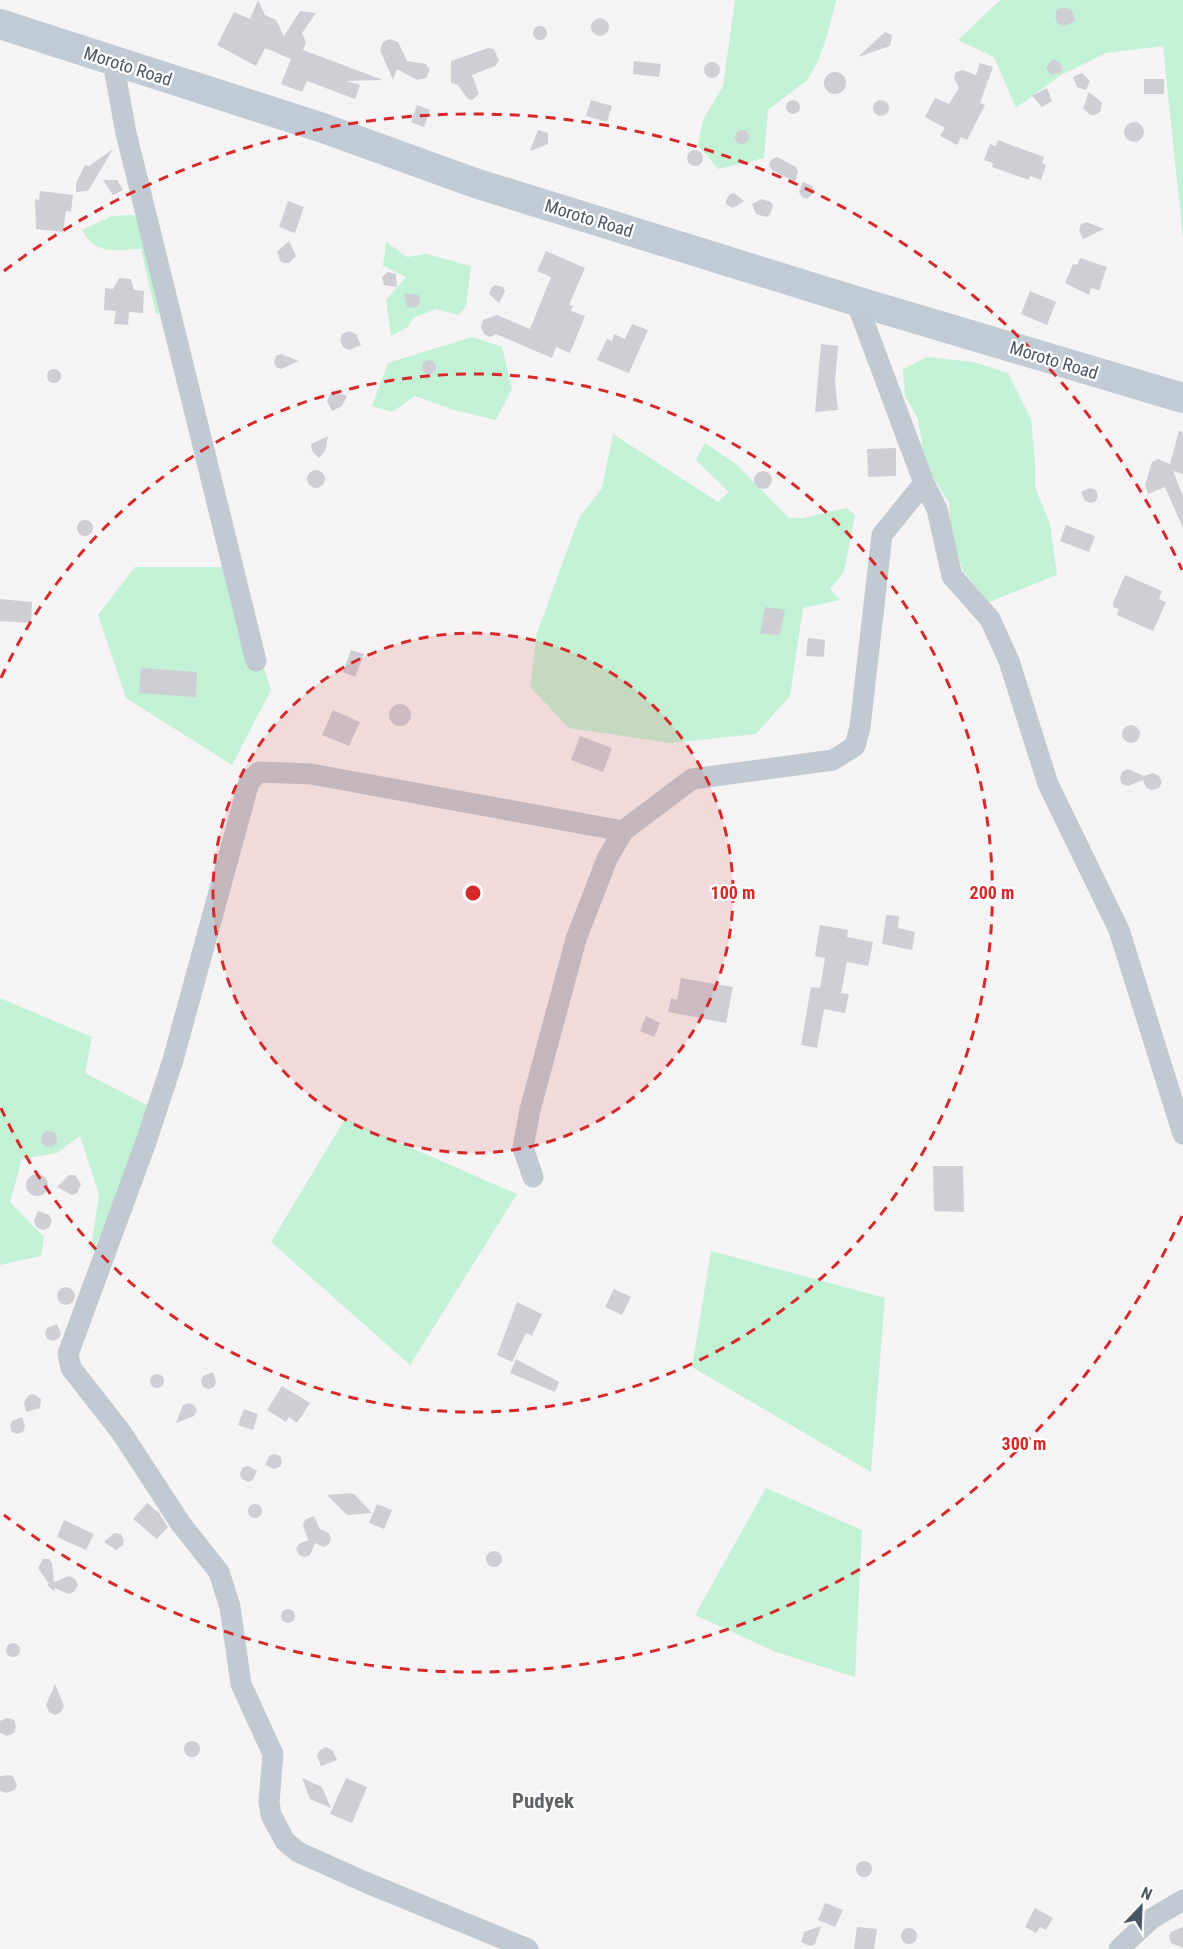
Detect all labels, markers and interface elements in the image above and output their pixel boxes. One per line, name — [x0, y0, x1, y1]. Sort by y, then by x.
street label: Moroto Road — [81, 42, 175, 90]
street label: Moroto Road — [542, 195, 636, 241]
street label: Moroto Road — [1007, 337, 1101, 383]
text: 100 m — [711, 882, 755, 903]
text: 200 m — [970, 882, 1014, 903]
centre of rings — [463, 883, 483, 903]
text: 300 m — [1002, 1433, 1046, 1454]
district label: Pudyek — [512, 1789, 575, 1813]
north arrow — [1111, 1877, 1171, 1937]
text: N — [1138, 1883, 1155, 1904]

